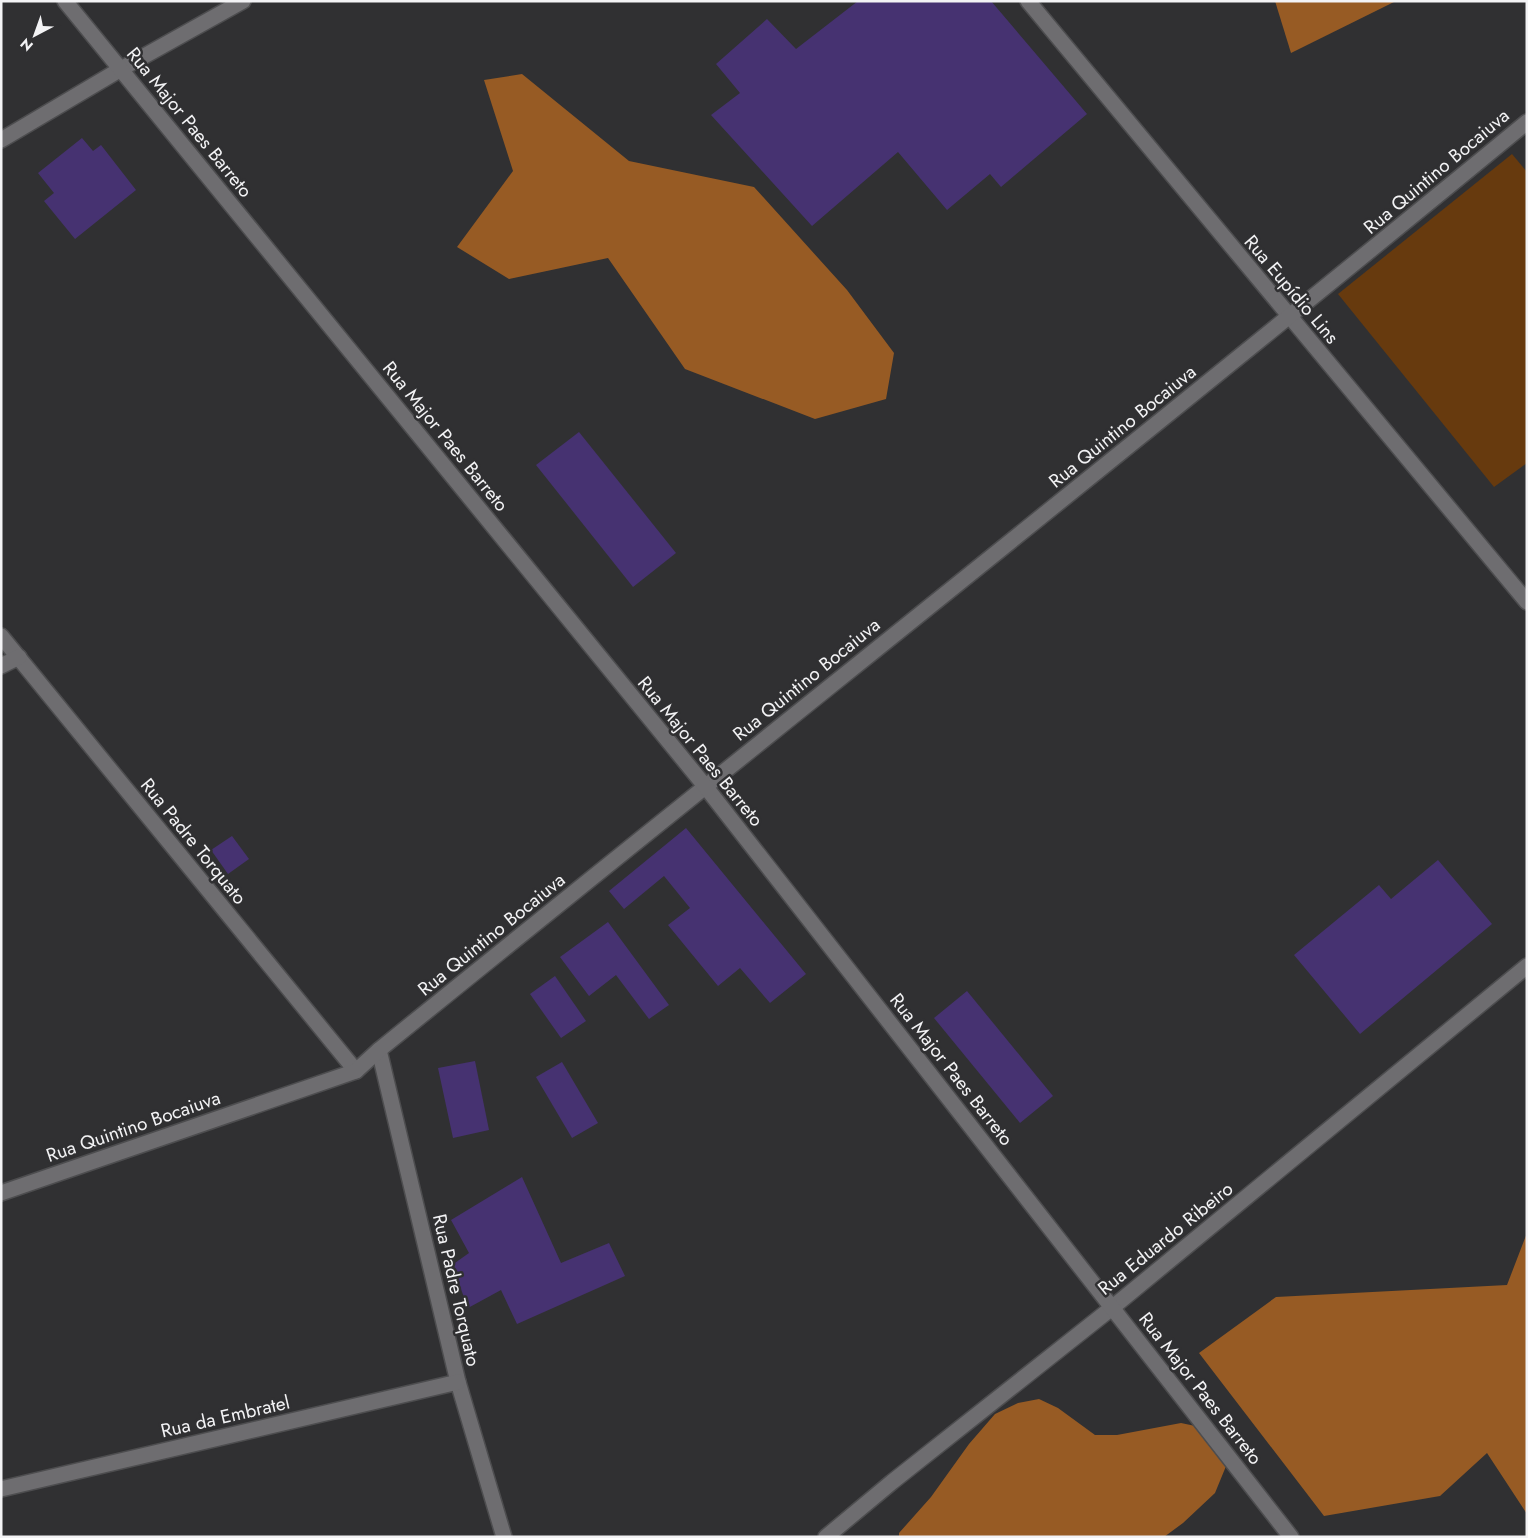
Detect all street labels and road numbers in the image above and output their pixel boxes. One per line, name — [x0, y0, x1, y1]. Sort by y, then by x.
street label: Rua Major Paes Barreto — [120, 41, 259, 203]
street label: Rua Quintino Bocaiuva — [1358, 102, 1515, 240]
street label: Rua Eupídio Lins — [1238, 229, 1345, 350]
street label: Rua Major Paes Barreto — [376, 355, 515, 517]
street label: Rua Quintino Bocaiuva — [1043, 358, 1202, 494]
street label: Rua Quintino Bocaiuva — [727, 611, 886, 747]
street label: Rua Major Paes Barreto — [631, 670, 770, 832]
street label: Rua Padre Torquato — [134, 772, 253, 910]
street label: Rua Quintino Bocaiuva — [412, 866, 571, 1002]
street label: Rua Major Paes Barreto — [884, 987, 1020, 1151]
street label: Rua Quintino Bocaiuva — [42, 1084, 224, 1169]
street label: Rua Eduardo Ribeiro — [1092, 1175, 1239, 1301]
street label: Rua Padre Torquato — [426, 1211, 487, 1369]
street label: Rua Major Paes Barreto — [1133, 1306, 1269, 1470]
street label: Rua da Embratel — [158, 1389, 292, 1444]

